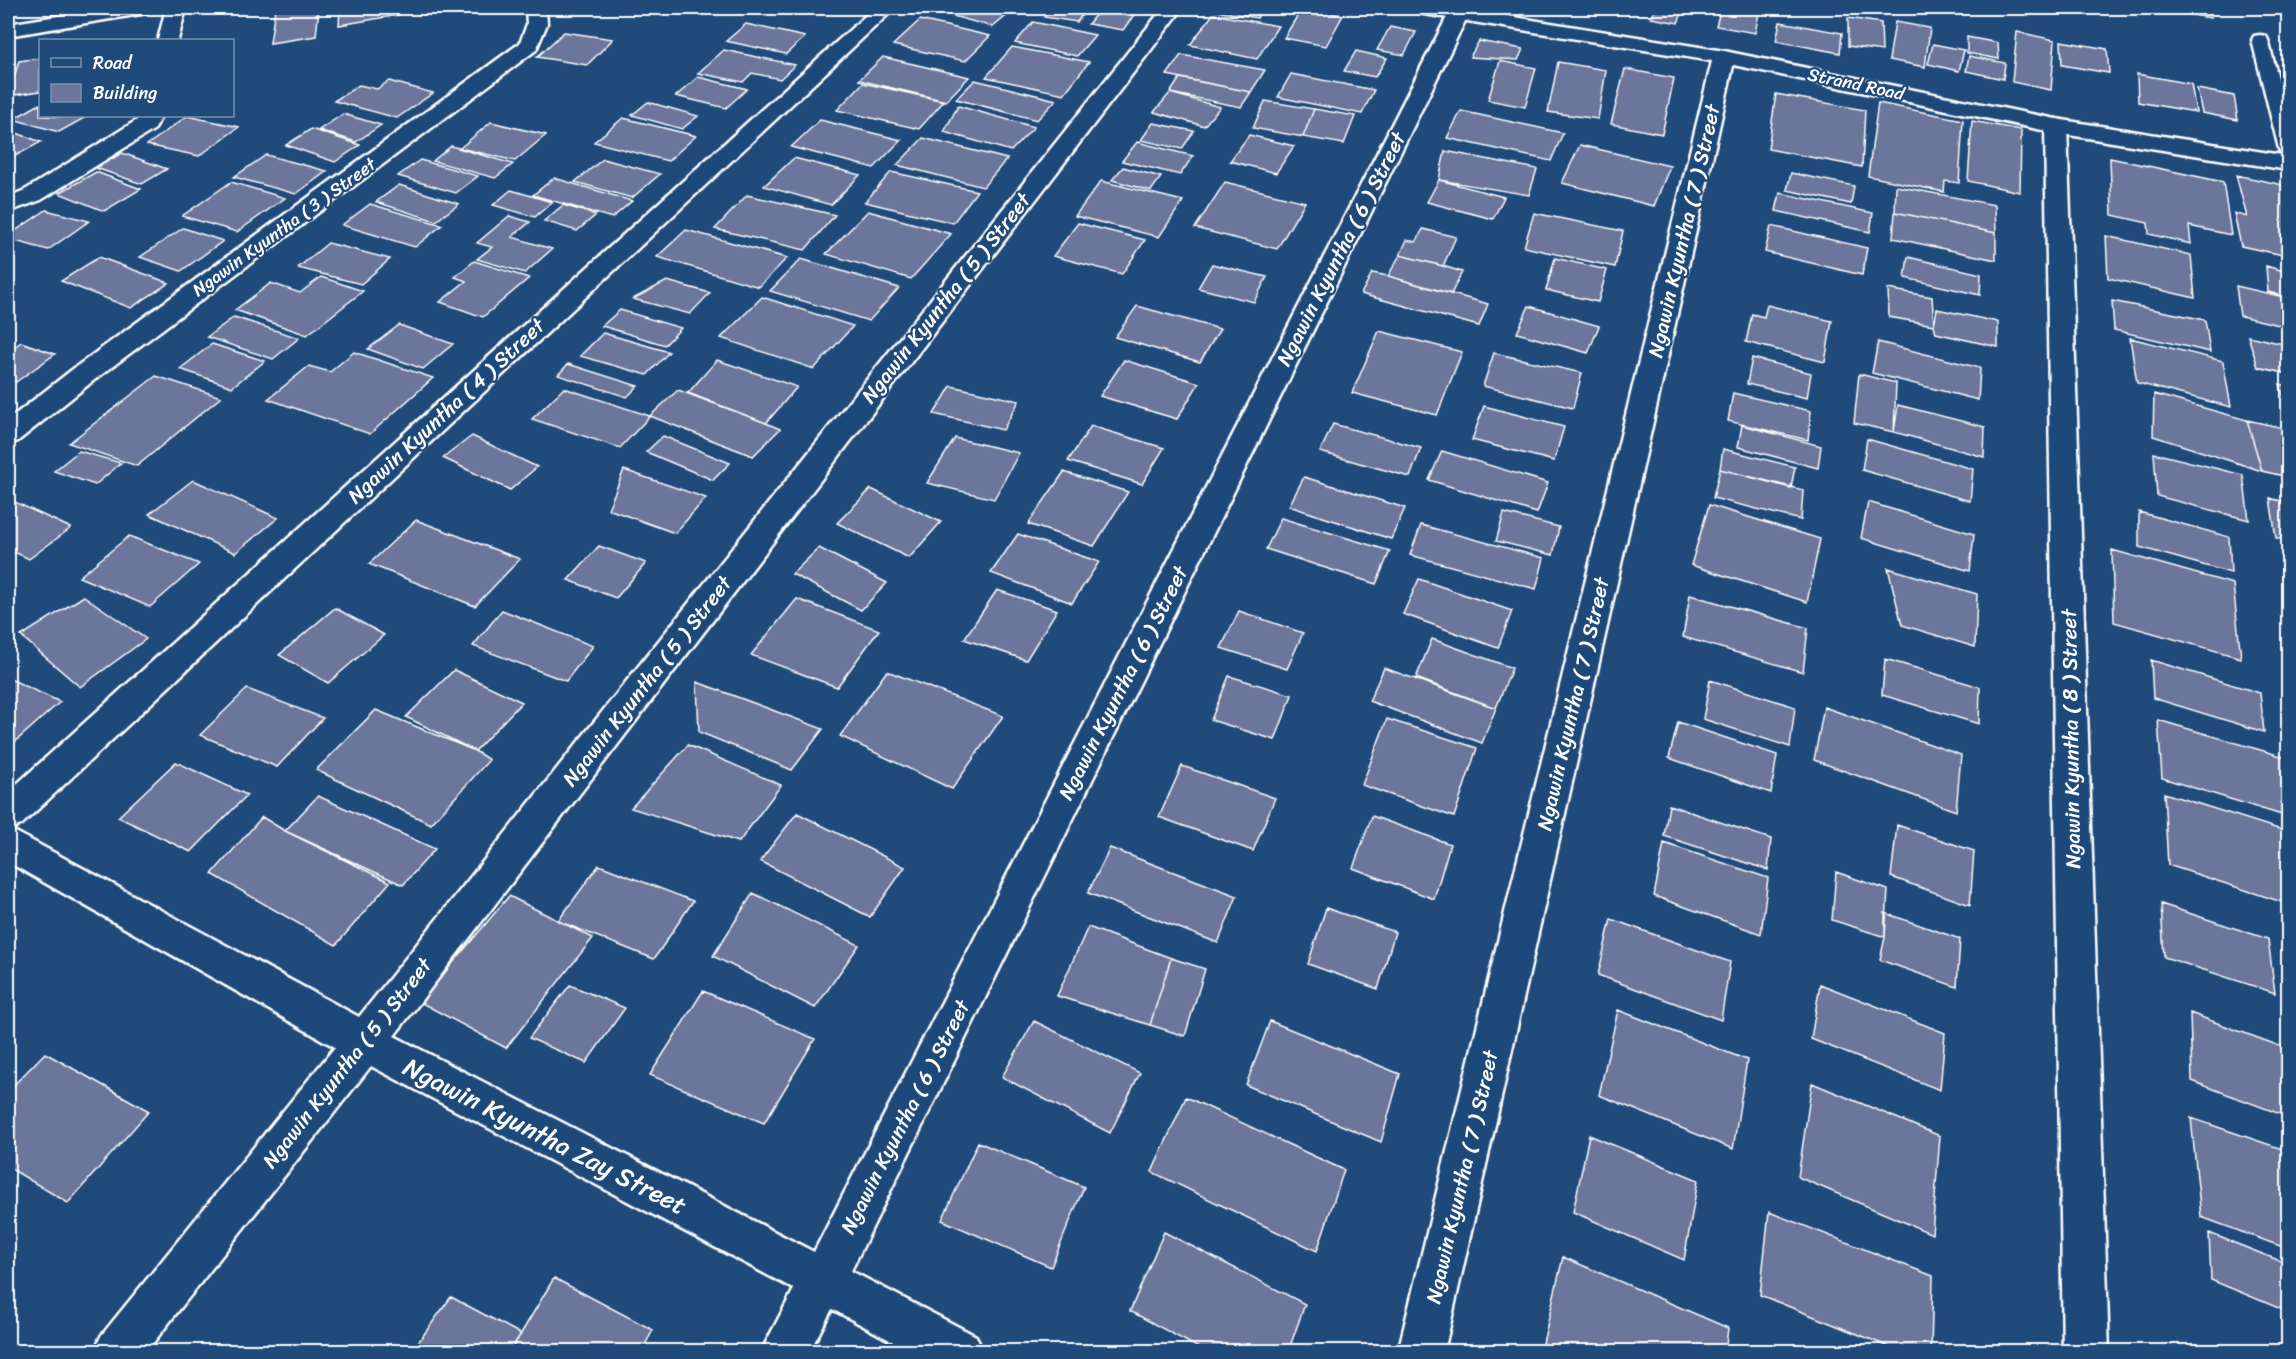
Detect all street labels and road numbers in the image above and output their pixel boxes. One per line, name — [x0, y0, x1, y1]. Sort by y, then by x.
street label: Strand Road — [1805, 58, 1909, 110]
street label: Ngawin Kyuntha ( 7 ) Street — [1636, 99, 1732, 361]
street label: Ngawin Kyuntha ( 6 ) Street — [1265, 124, 1417, 373]
street label: Ngawin Kyuntha ( 3 ) Street — [185, 149, 384, 305]
street label: Ngawin Kyuntha ( 5 ) Street — [851, 183, 1042, 412]
street label: Ngawin Kyuntha ( 4 ) Street — [338, 307, 555, 514]
street label: Ngawin Kyuntha ( 6 ) Street — [1047, 558, 1199, 807]
street label: Ngawin Kyuntha ( 5 ) Street — [552, 566, 743, 795]
street label: Ngawin Kyuntha ( 7 ) Street — [1525, 572, 1621, 834]
street label: Ngawin Kyuntha ( 8 ) Street — [2050, 607, 2092, 869]
street label: Ngawin Kyuntha ( 5 ) Street — [252, 948, 443, 1177]
street label: Ngawin Kyuntha ( 6 ) Street — [829, 992, 981, 1241]
street label: Ngawin Kyuntha Zay Street — [395, 1044, 695, 1228]
street label: Ngawin Kyuntha ( 7 ) Street — [1414, 1045, 1510, 1307]

